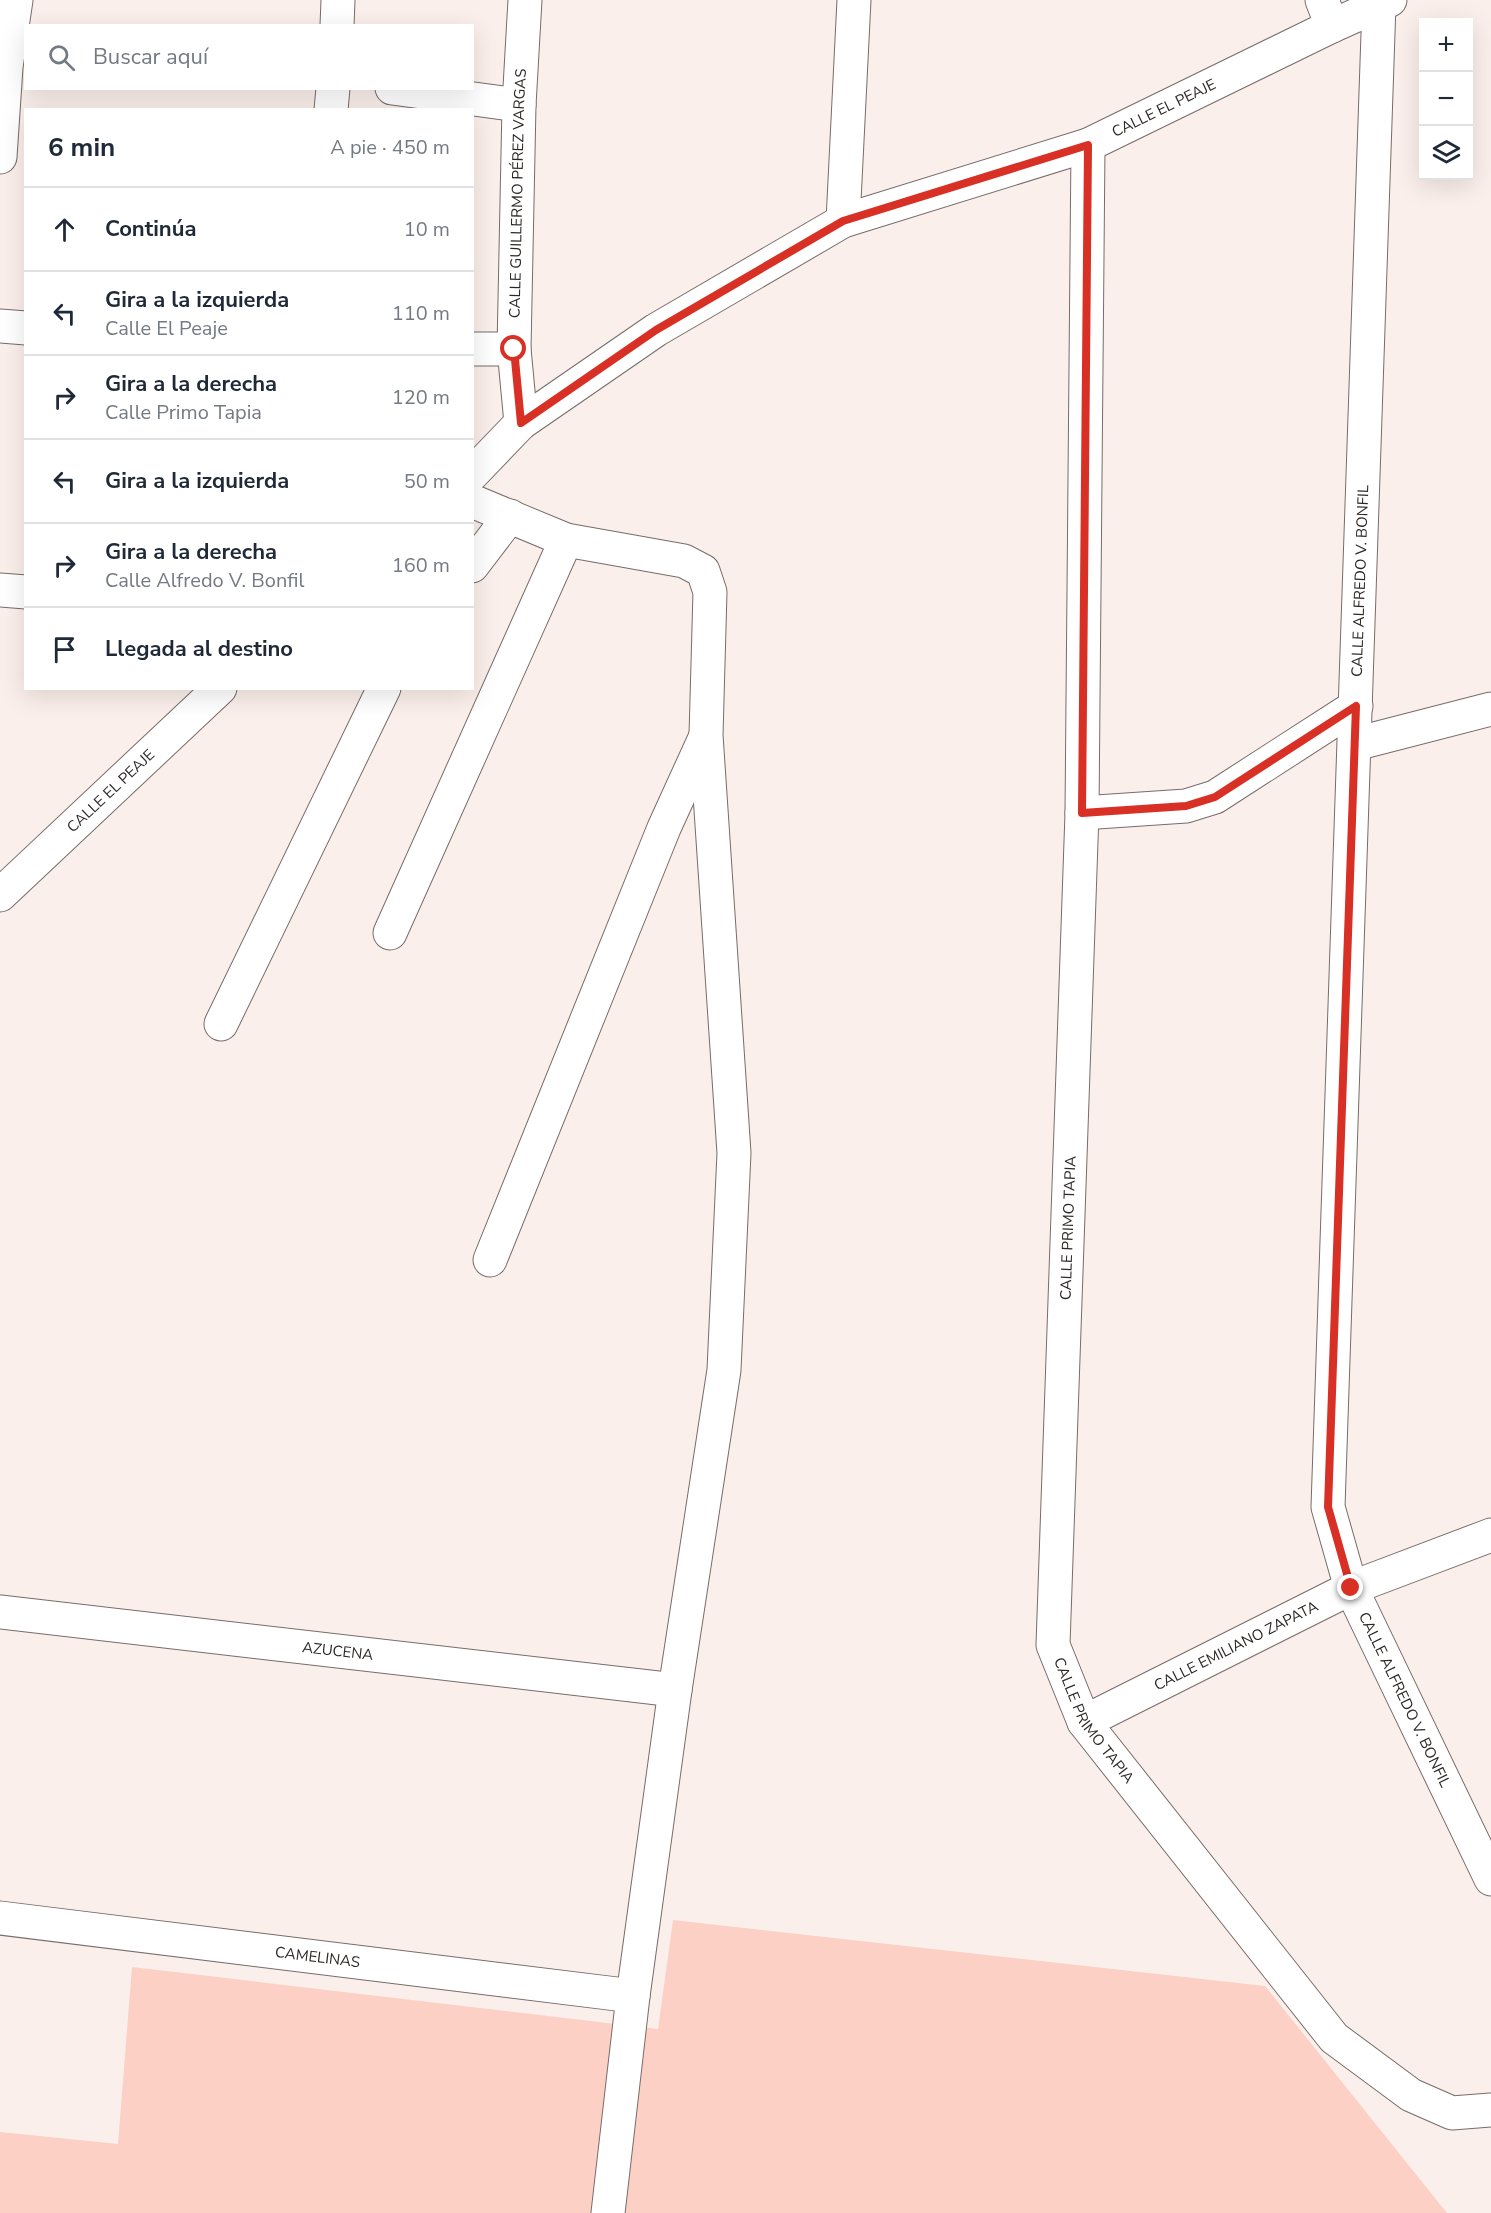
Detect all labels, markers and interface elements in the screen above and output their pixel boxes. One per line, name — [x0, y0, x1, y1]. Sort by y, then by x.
map controls — [1419, 18, 1473, 180]
button: + — [1419, 18, 1473, 72]
search box — [24, 24, 474, 90]
icon: search — [45, 41, 78, 74]
text: Buscar aquí — [93, 42, 208, 72]
street label: CALLE GUILLERMO PÉREZ VARGAS — [505, 68, 531, 318]
button: − — [1419, 72, 1473, 126]
street label: CALLE EL PEAJE — [1108, 74, 1219, 142]
button: layers — [1419, 126, 1473, 180]
text: 6 min — [48, 130, 115, 165]
text: A pie · 450 m — [330, 134, 450, 161]
icon: ahead — [48, 213, 81, 246]
text: Continúa — [105, 214, 196, 244]
text: 10 m — [404, 216, 450, 243]
text: Gira a la izquierda — [105, 285, 289, 315]
icon: left — [48, 297, 81, 330]
text: 110 m — [392, 300, 450, 327]
text: Calle El Peaje — [105, 315, 228, 342]
route start — [500, 335, 526, 361]
text: Gira a la derecha — [105, 369, 277, 399]
icon: right — [48, 381, 81, 414]
text: 120 m — [392, 384, 450, 411]
text: Calle Primo Tapia — [105, 399, 262, 426]
icon: left — [48, 465, 81, 498]
text: Gira a la izquierda — [105, 466, 289, 496]
text: 50 m — [404, 468, 450, 495]
street label: CALLE ALFREDO V. BONFIL — [1347, 485, 1373, 677]
text: Gira a la derecha — [105, 537, 277, 567]
icon: right — [48, 549, 81, 582]
text: 160 m — [392, 552, 450, 579]
text: Calle Alfredo V. Bonfil — [105, 567, 304, 594]
icon: arrive — [48, 633, 81, 666]
text: Llegada al destino — [105, 634, 293, 664]
street label: CALLE EL PEAJE — [63, 745, 159, 837]
street label: CALLE PRIMO TAPIA — [1055, 1155, 1081, 1300]
route end — [1337, 1574, 1363, 1600]
street label: CALLE EMILIANO ZAPATA — [1150, 1596, 1321, 1695]
street label: CALLE ALFREDO V. BONFIL — [1354, 1609, 1455, 1791]
street label: AZUCENA — [301, 1637, 374, 1665]
street label: CALLE PRIMO TAPIA — [1049, 1654, 1139, 1788]
street label: CAMELINAS — [274, 1942, 361, 1972]

